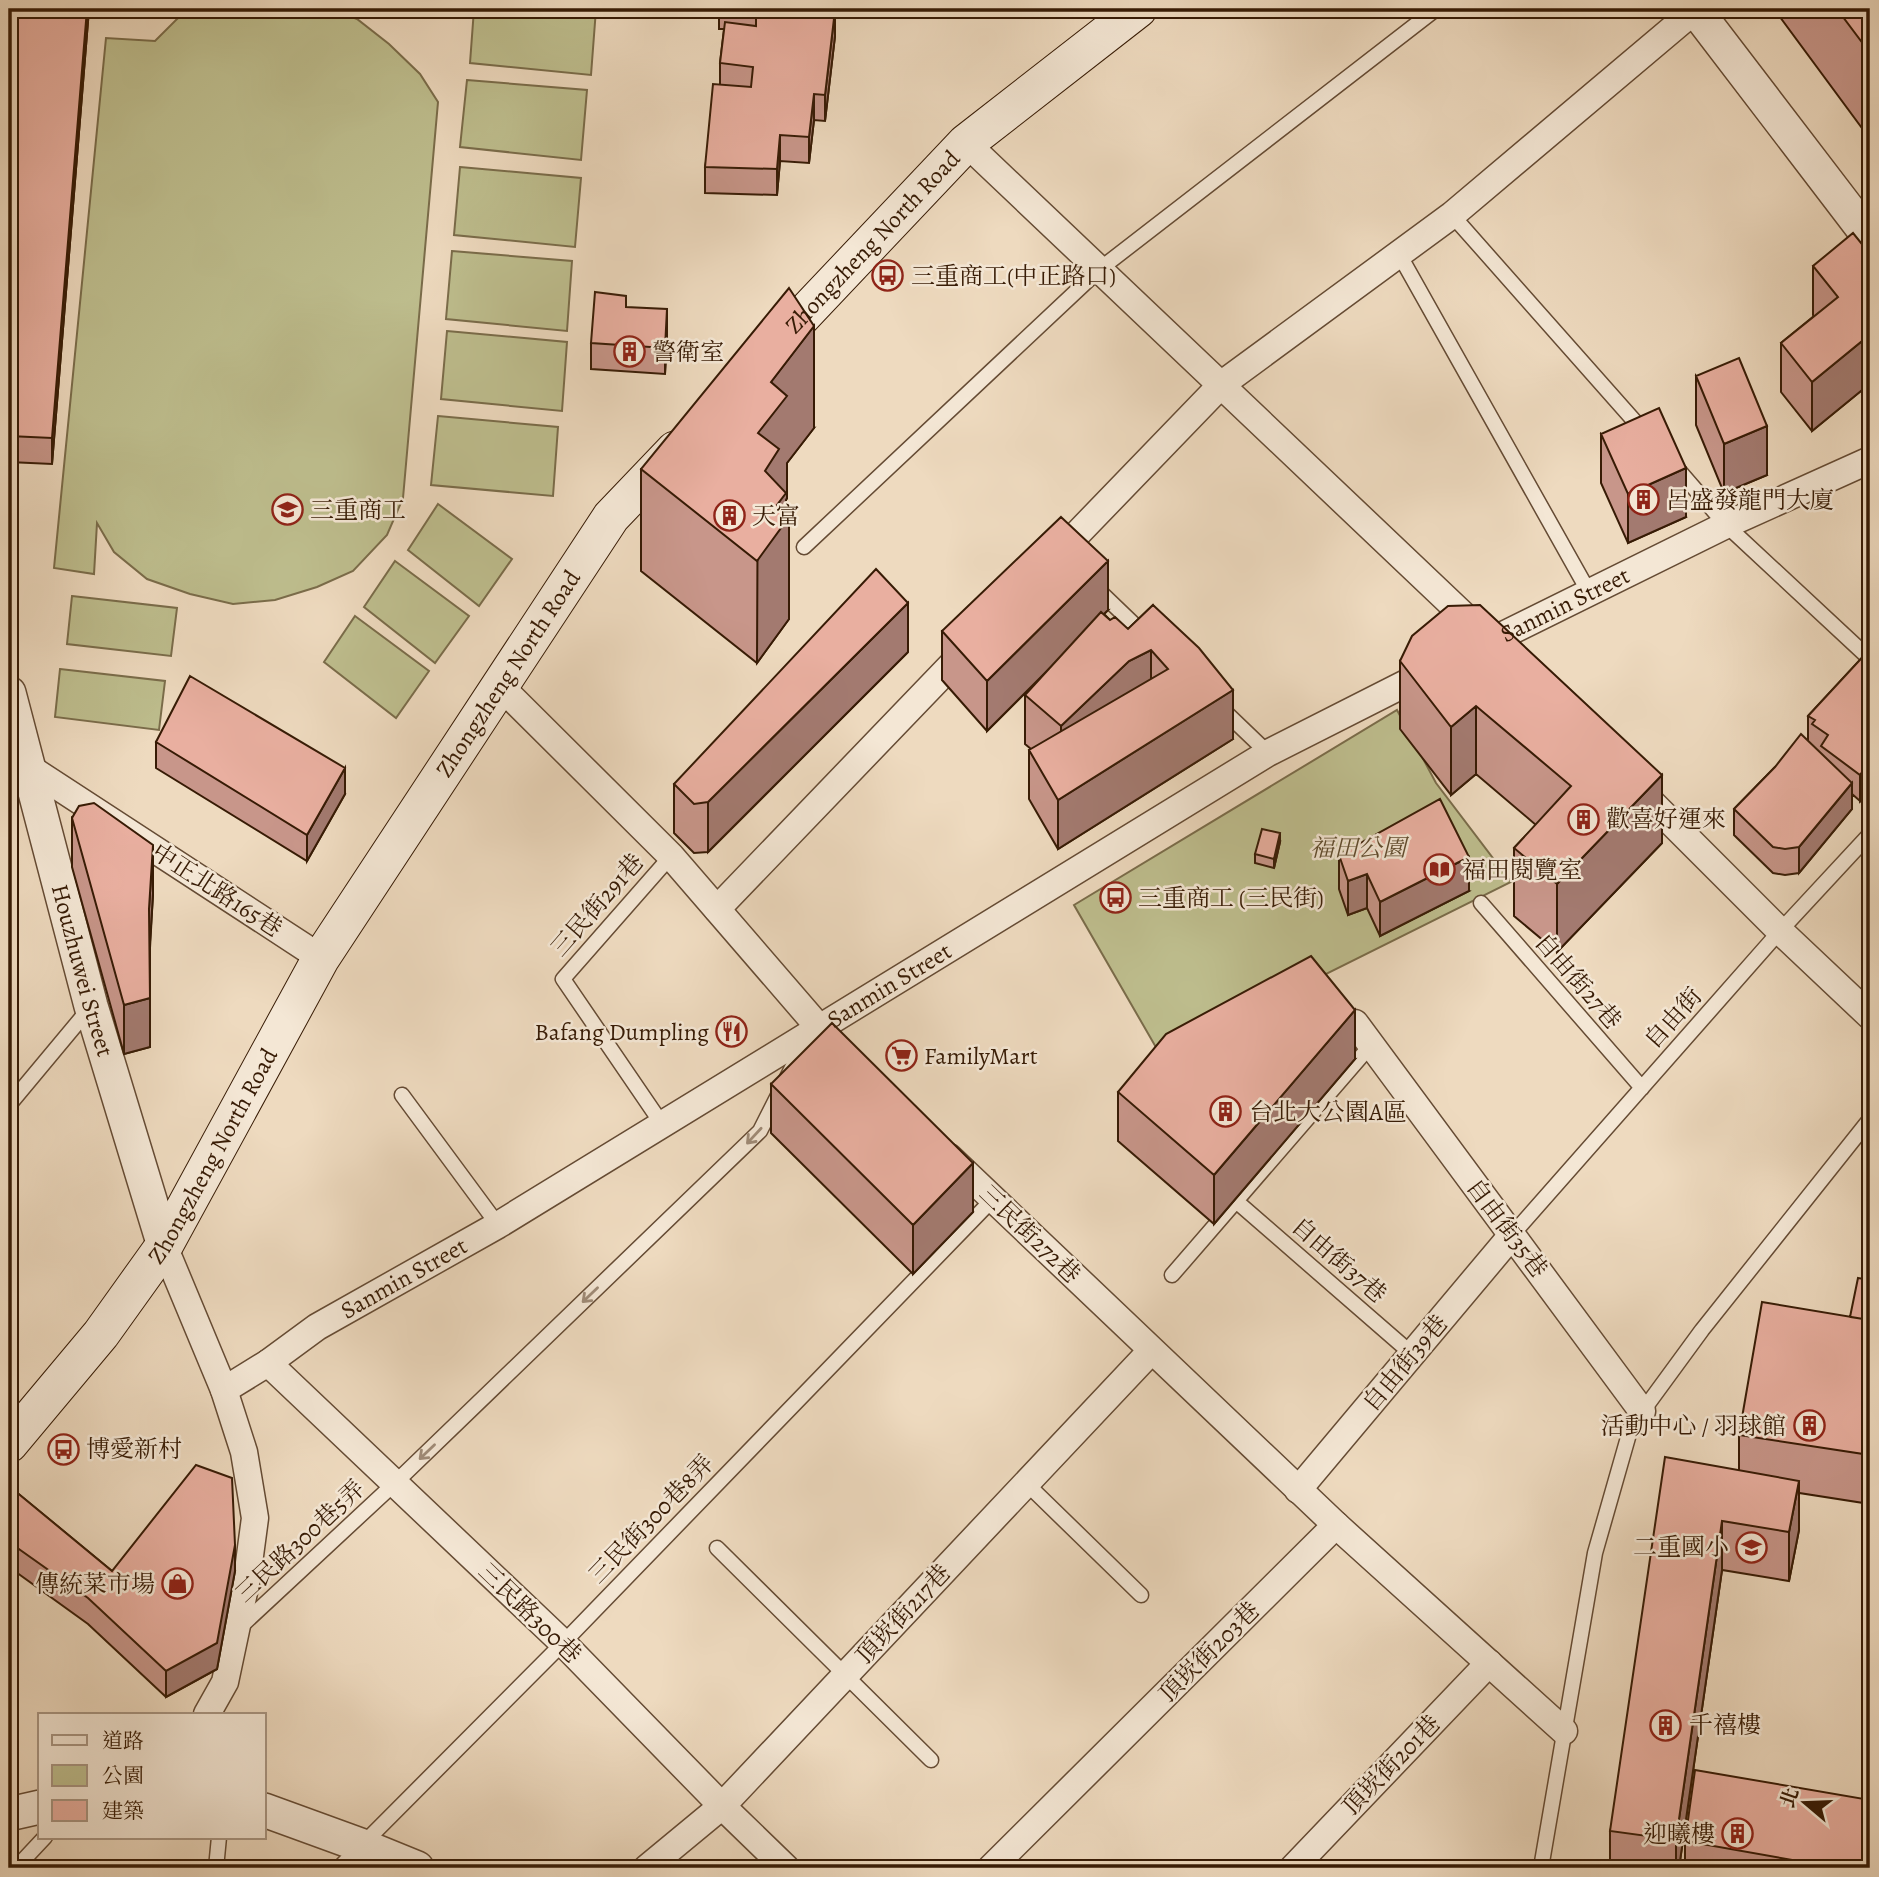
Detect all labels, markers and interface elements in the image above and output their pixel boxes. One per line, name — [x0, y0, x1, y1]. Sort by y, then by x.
street label: Zhongzheng North Road — [778, 143, 967, 341]
bus stop icon: 三重商工(中正路口) — [871, 259, 905, 293]
place label: 三重商工(中正路口) — [911, 260, 1116, 292]
building icon: 警衛室 — [612, 335, 646, 369]
place label: 警衛室 — [652, 336, 724, 368]
building icon: 呂盛發龍門大廈 — [1626, 483, 1660, 517]
place label: 呂盛發龍門大廈 — [1666, 484, 1834, 516]
school or university icon: 三重商工 — [270, 493, 304, 527]
place label: 三重商工 — [310, 494, 406, 526]
building icon: 天富 — [712, 499, 746, 533]
place label: 天富 — [752, 500, 800, 532]
street label: Sanmin Street — [1495, 559, 1635, 650]
street label: Zhongzheng North Road — [428, 564, 588, 783]
building icon: 歡喜好運來 — [1566, 802, 1600, 836]
place label: 歡喜好運來 — [1606, 803, 1726, 835]
park label: 福田公園 — [1310, 832, 1410, 864]
street label: 中正北路165巷 — [146, 836, 288, 944]
street label: 三民街291巷 — [543, 847, 651, 963]
library icon: 福田閱覽室 — [1422, 853, 1456, 887]
place label: 福田閱覽室 — [1462, 854, 1582, 886]
street label: Houzhuwei Street — [44, 881, 121, 1061]
bus stop icon: 三重商工 (三民街) — [1098, 881, 1132, 915]
place label: 三重商工 (三民街) — [1138, 882, 1324, 914]
street label: 自由街27巷 — [1527, 926, 1629, 1036]
street label: Sanmin Street — [821, 935, 957, 1036]
street label: 自由街 — [1637, 981, 1709, 1055]
restaurant icon: Bafang Dumpling — [715, 1015, 749, 1049]
place label: Bafang Dumpling — [534, 1016, 709, 1048]
supermarket icon: FamilyMart — [884, 1039, 918, 1073]
place label: FamilyMart — [924, 1040, 1038, 1072]
street label: Zhongzheng North Road — [140, 1042, 285, 1270]
building icon: 台北大公園A區 — [1209, 1095, 1243, 1129]
place label: 台北大公園A區 — [1249, 1096, 1407, 1128]
one-way arrow — [745, 1127, 762, 1144]
street label: 自由街35巷 — [1459, 1172, 1555, 1284]
street label: 三民街272巷 — [973, 1178, 1087, 1290]
street label: 自由街37巷 — [1285, 1210, 1393, 1310]
street label: Sanmin Street — [335, 1230, 473, 1327]
one-way arrow — [582, 1286, 599, 1303]
street label: 自由街39巷 — [1355, 1308, 1455, 1418]
building icon: 活動中心 / 羽球館 — [1792, 1409, 1826, 1443]
place label: 活動中心 / 羽球館 — [1601, 1410, 1786, 1442]
bus stop icon: 博愛新村 — [46, 1432, 80, 1466]
place label: 博愛新村 — [86, 1433, 182, 1465]
one-way arrow — [418, 1444, 435, 1461]
street label: 三民街300巷8弄 — [581, 1448, 721, 1590]
street label: 三民路300巷5弄 — [228, 1473, 372, 1609]
school or university icon: 二重國小 — [1735, 1530, 1769, 1564]
place label: 二重國小 — [1633, 1531, 1729, 1563]
street label: 三民路300巷 — [472, 1556, 588, 1670]
street label: 頂崁街217巷 — [848, 1557, 958, 1671]
shop icon: 傳統菜市場 — [161, 1567, 195, 1601]
place label: 傳統菜市場 — [35, 1568, 155, 1600]
street label: 頂崁街203巷 — [1152, 1595, 1266, 1709]
street label: 頂崁街201巷 — [1335, 1708, 1447, 1822]
building icon: 千禧樓 — [1649, 1708, 1683, 1742]
place label: 千禧樓 — [1689, 1709, 1761, 1741]
legend — [38, 1713, 266, 1839]
text: 道路 — [102, 1727, 144, 1755]
text: 公園 — [102, 1762, 144, 1790]
north arrow — [1770, 1769, 1840, 1839]
text: 北 — [1774, 1785, 1805, 1811]
text: 建築 — [102, 1797, 144, 1825]
building icon: 迎曦樓 — [1721, 1817, 1755, 1851]
place label: 迎曦樓 — [1643, 1818, 1715, 1850]

